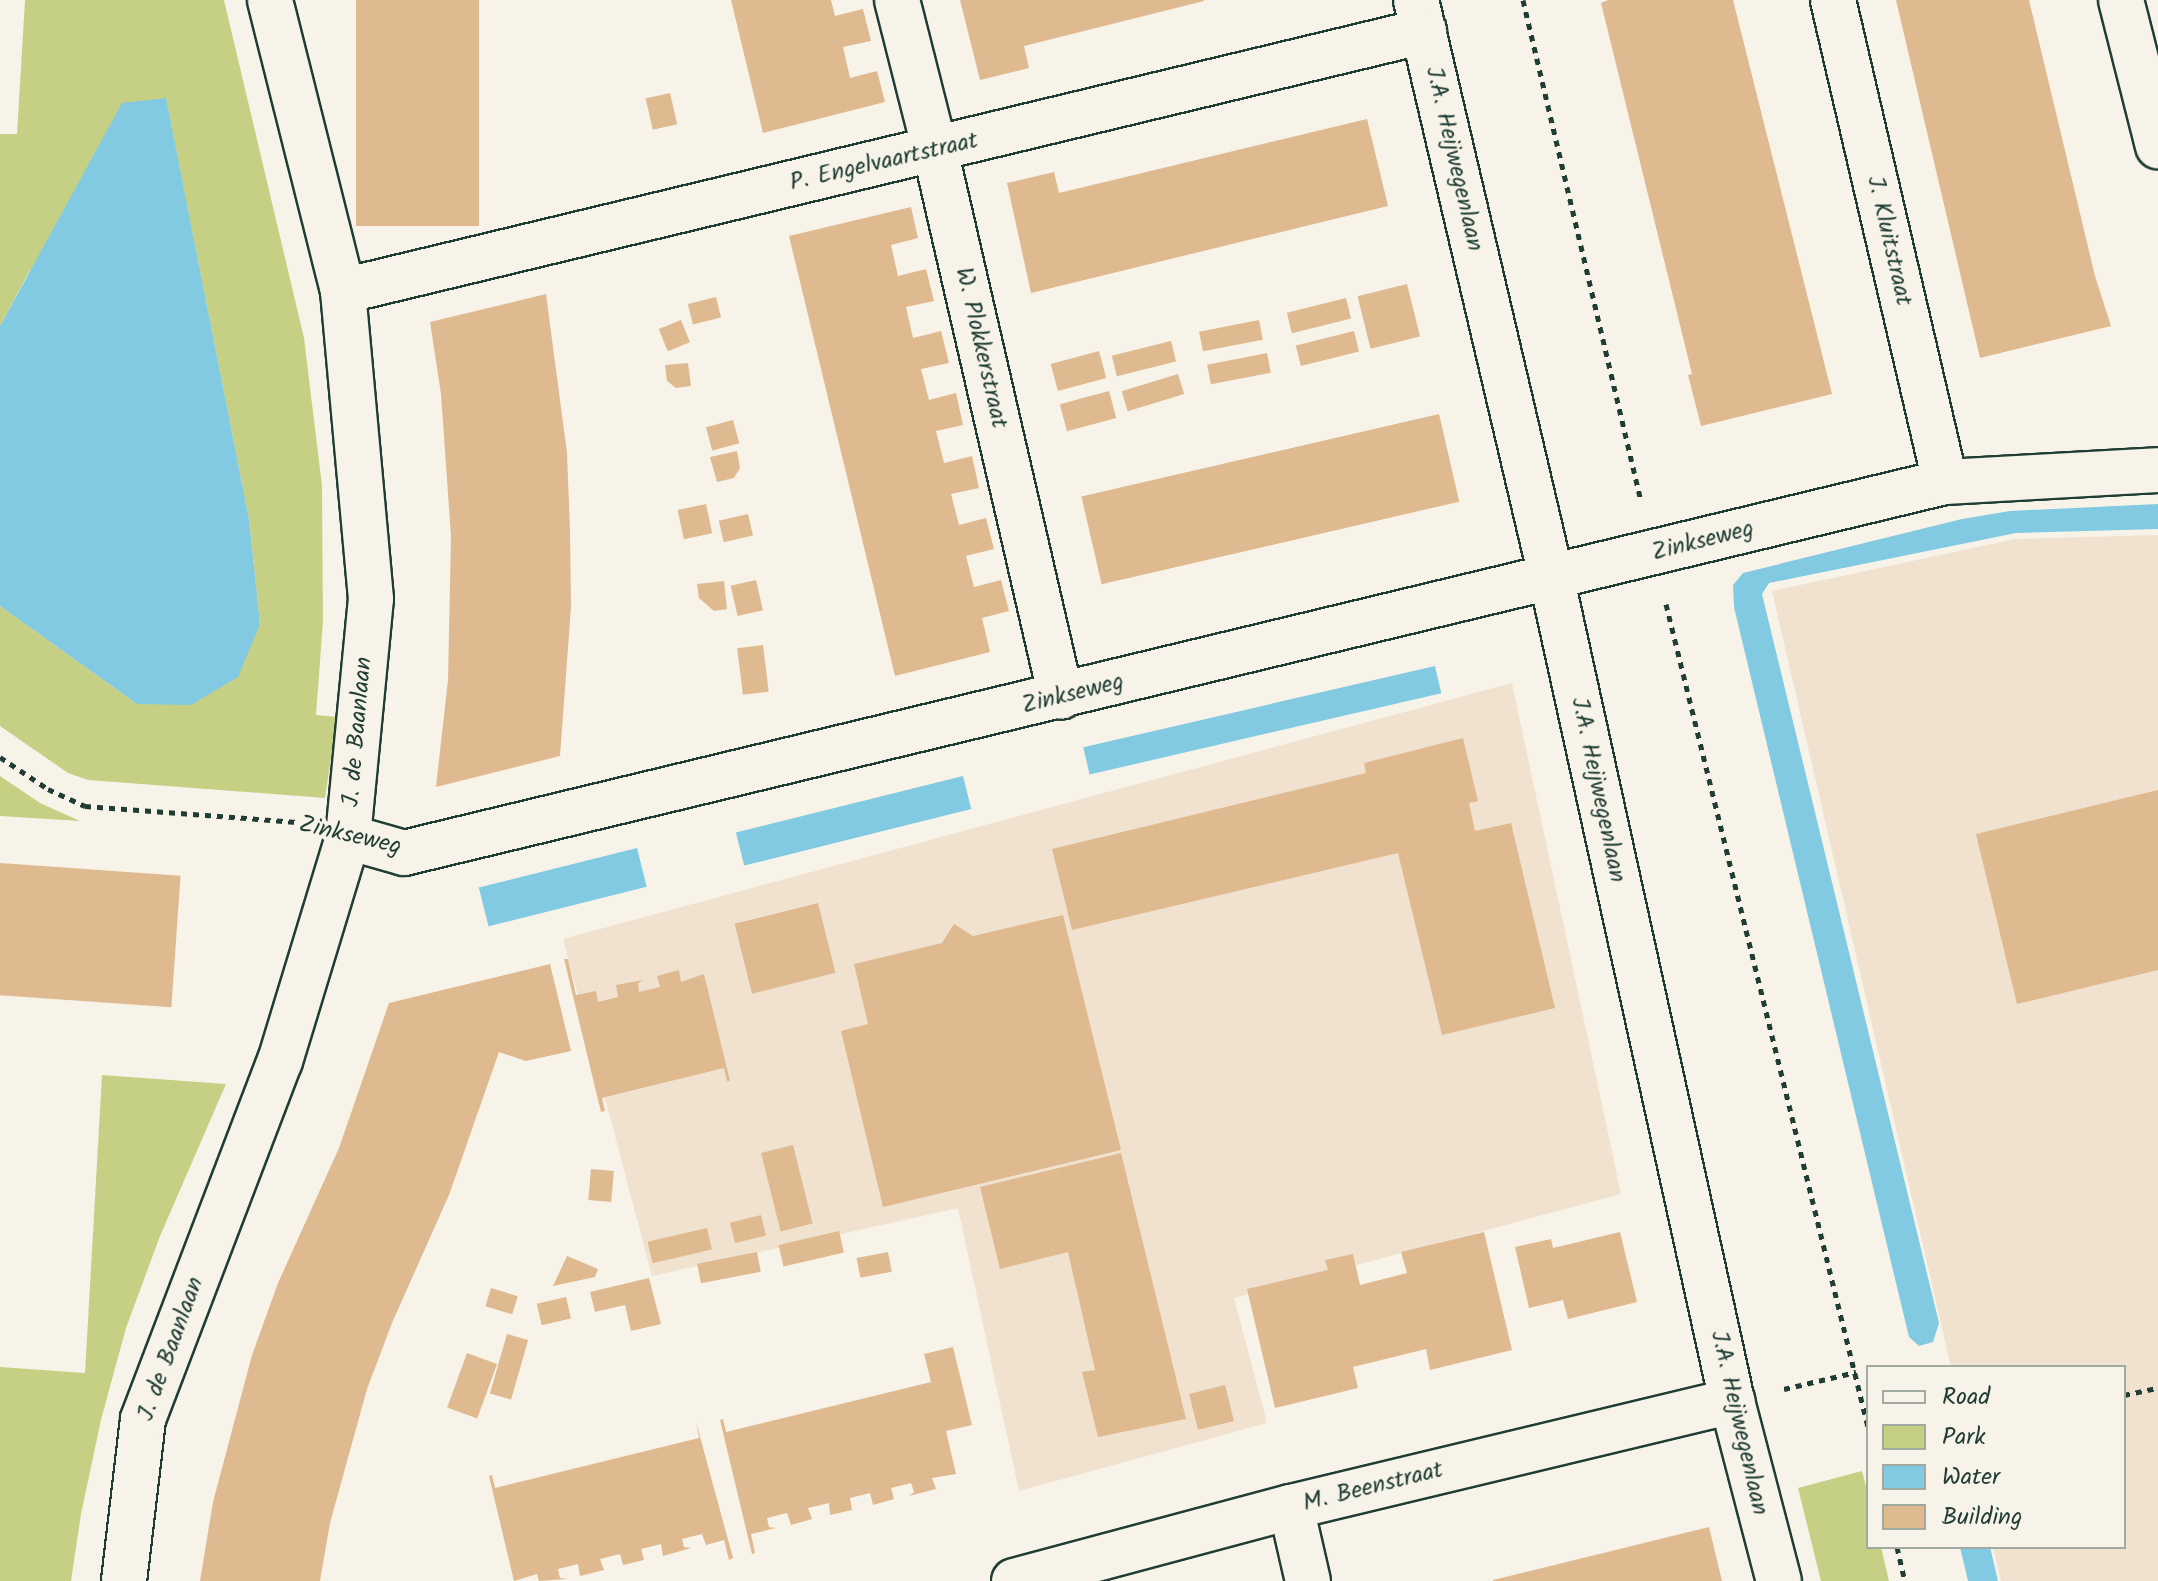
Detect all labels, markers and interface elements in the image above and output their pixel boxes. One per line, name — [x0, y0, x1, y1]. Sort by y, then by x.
street label: J.A. Heijwegenlaan — [1419, 64, 1489, 254]
street label: P. Engelvaartstraat — [787, 126, 981, 198]
street label: J. Kluitstraat — [1860, 173, 1918, 309]
street label: W. Plokkerstraat — [948, 265, 1014, 431]
street label: Zinkseweg — [1649, 514, 1757, 568]
street label: J. de Baanlaan — [337, 656, 379, 808]
street label: Zinkseweg — [1019, 667, 1127, 721]
street label: J.A. Heijwegenlaan — [1564, 695, 1632, 885]
street label: Zinkseweg — [296, 810, 404, 862]
street label: J. de Baanlaan — [132, 1273, 210, 1425]
street label: J.A. Heijwegenlaan — [1704, 1328, 1774, 1518]
legend — [1866, 1365, 2126, 1549]
text: Road — [1942, 1378, 1990, 1417]
text: Park — [1942, 1418, 1986, 1457]
street label: M. Beenstraat — [1300, 1456, 1446, 1518]
text: Water — [1942, 1458, 2000, 1497]
text: Building — [1942, 1498, 2022, 1537]

